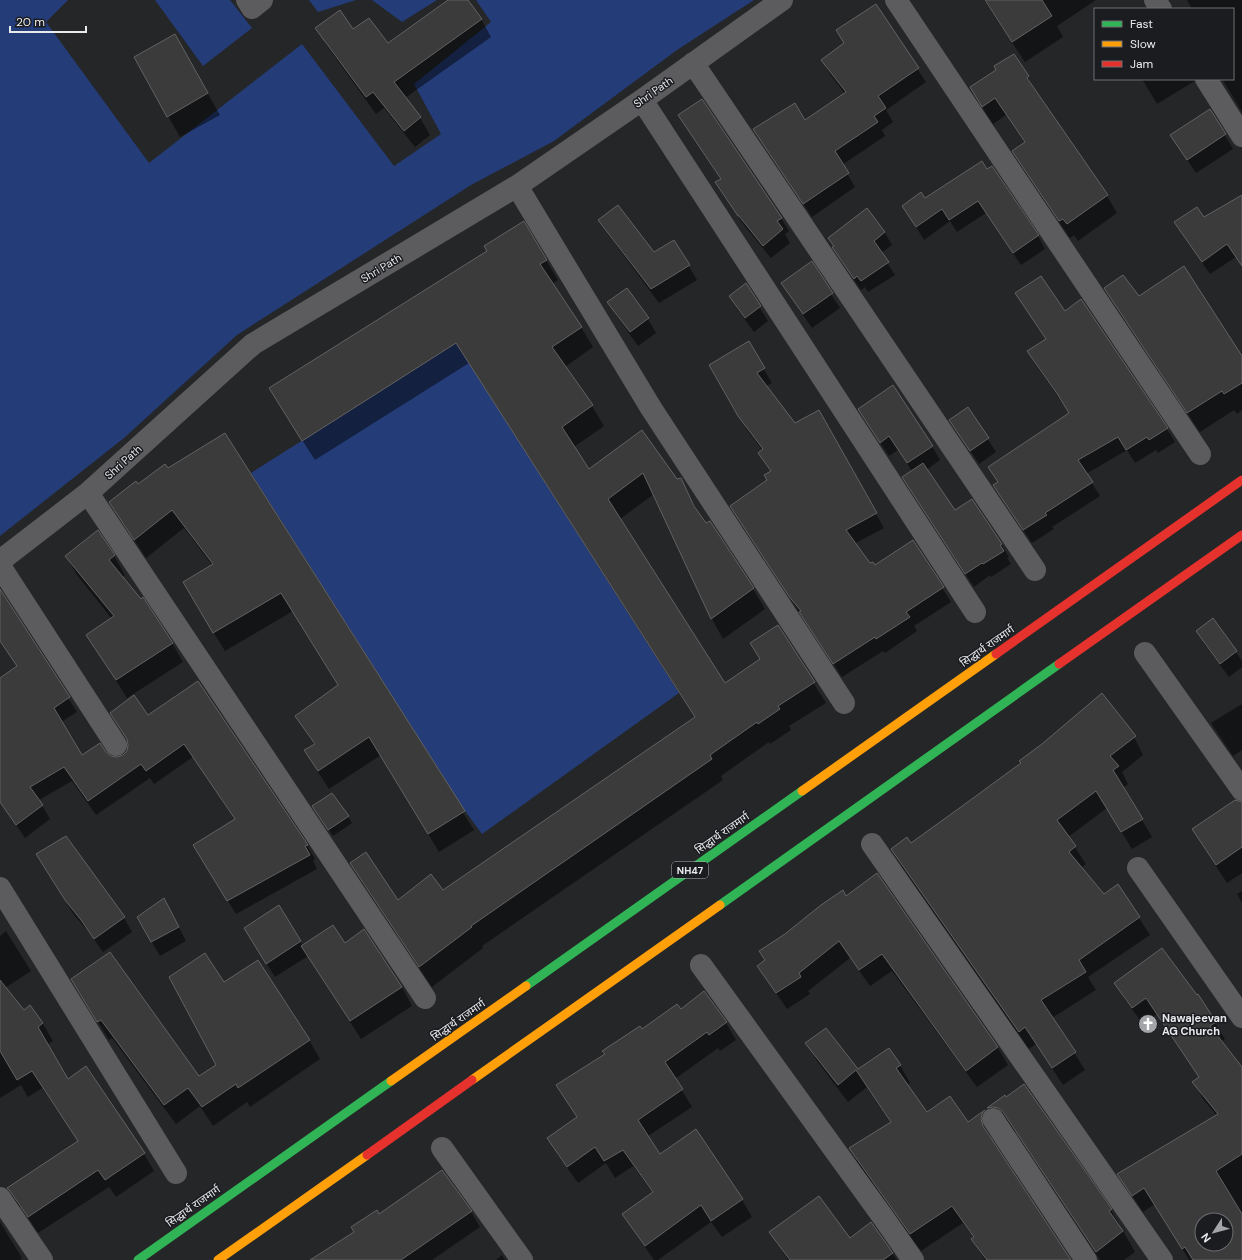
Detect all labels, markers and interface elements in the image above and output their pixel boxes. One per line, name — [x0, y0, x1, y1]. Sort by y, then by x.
scale bar — [10, 8, 86, 34]
legend — [1094, 8, 1234, 80]
text: 20 m — [16, 14, 45, 30]
text: Fast — [1130, 16, 1153, 32]
text: Slow — [1130, 36, 1156, 52]
text: Jam — [1130, 56, 1153, 72]
street label: Shri Path — [631, 73, 675, 111]
street label: Shri Path — [358, 250, 404, 286]
street label: Shri Path — [102, 442, 144, 482]
street label: सिद्धार्थ राजमार्ग — [957, 622, 1018, 670]
street label: सिद्धार्थ राजमार्ग — [692, 809, 753, 857]
road number: NH47 — [672, 862, 708, 878]
street label: सिद्धार्थ राजमार्ग — [428, 996, 489, 1044]
place label: Nawajeevan AG Church — [1162, 1011, 1227, 1038]
church icon: Nawajeevan AG Church — [1137, 1013, 1159, 1035]
street label: सिद्धार्थ राजमार्ग — [163, 1182, 224, 1230]
north arrow — [1194, 1212, 1234, 1252]
text: N — [1198, 1231, 1214, 1245]

